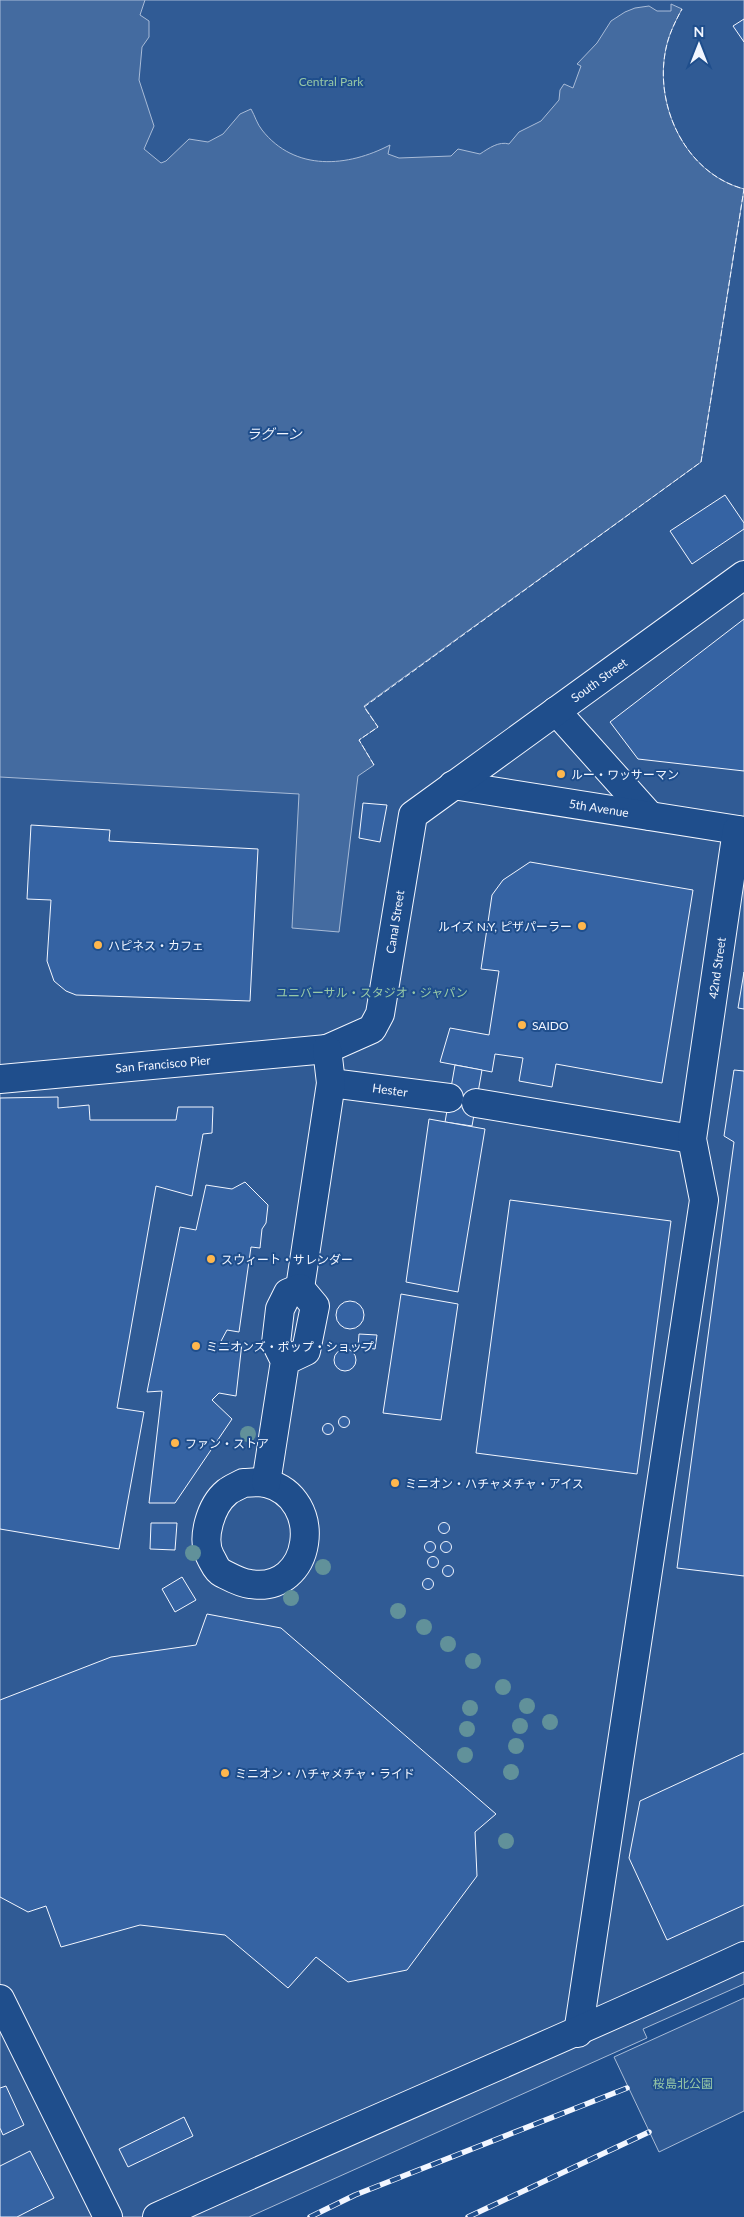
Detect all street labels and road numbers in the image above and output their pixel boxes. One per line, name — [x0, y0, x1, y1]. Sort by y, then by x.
street label: South Street — [568, 654, 631, 705]
street label: 5th Avenue — [568, 796, 630, 820]
street label: Canal Street — [383, 888, 408, 955]
street label: 42nd Street — [705, 936, 729, 1000]
street label: San Francisco Pier — [115, 1052, 212, 1076]
street label: Hester — [371, 1080, 409, 1100]

